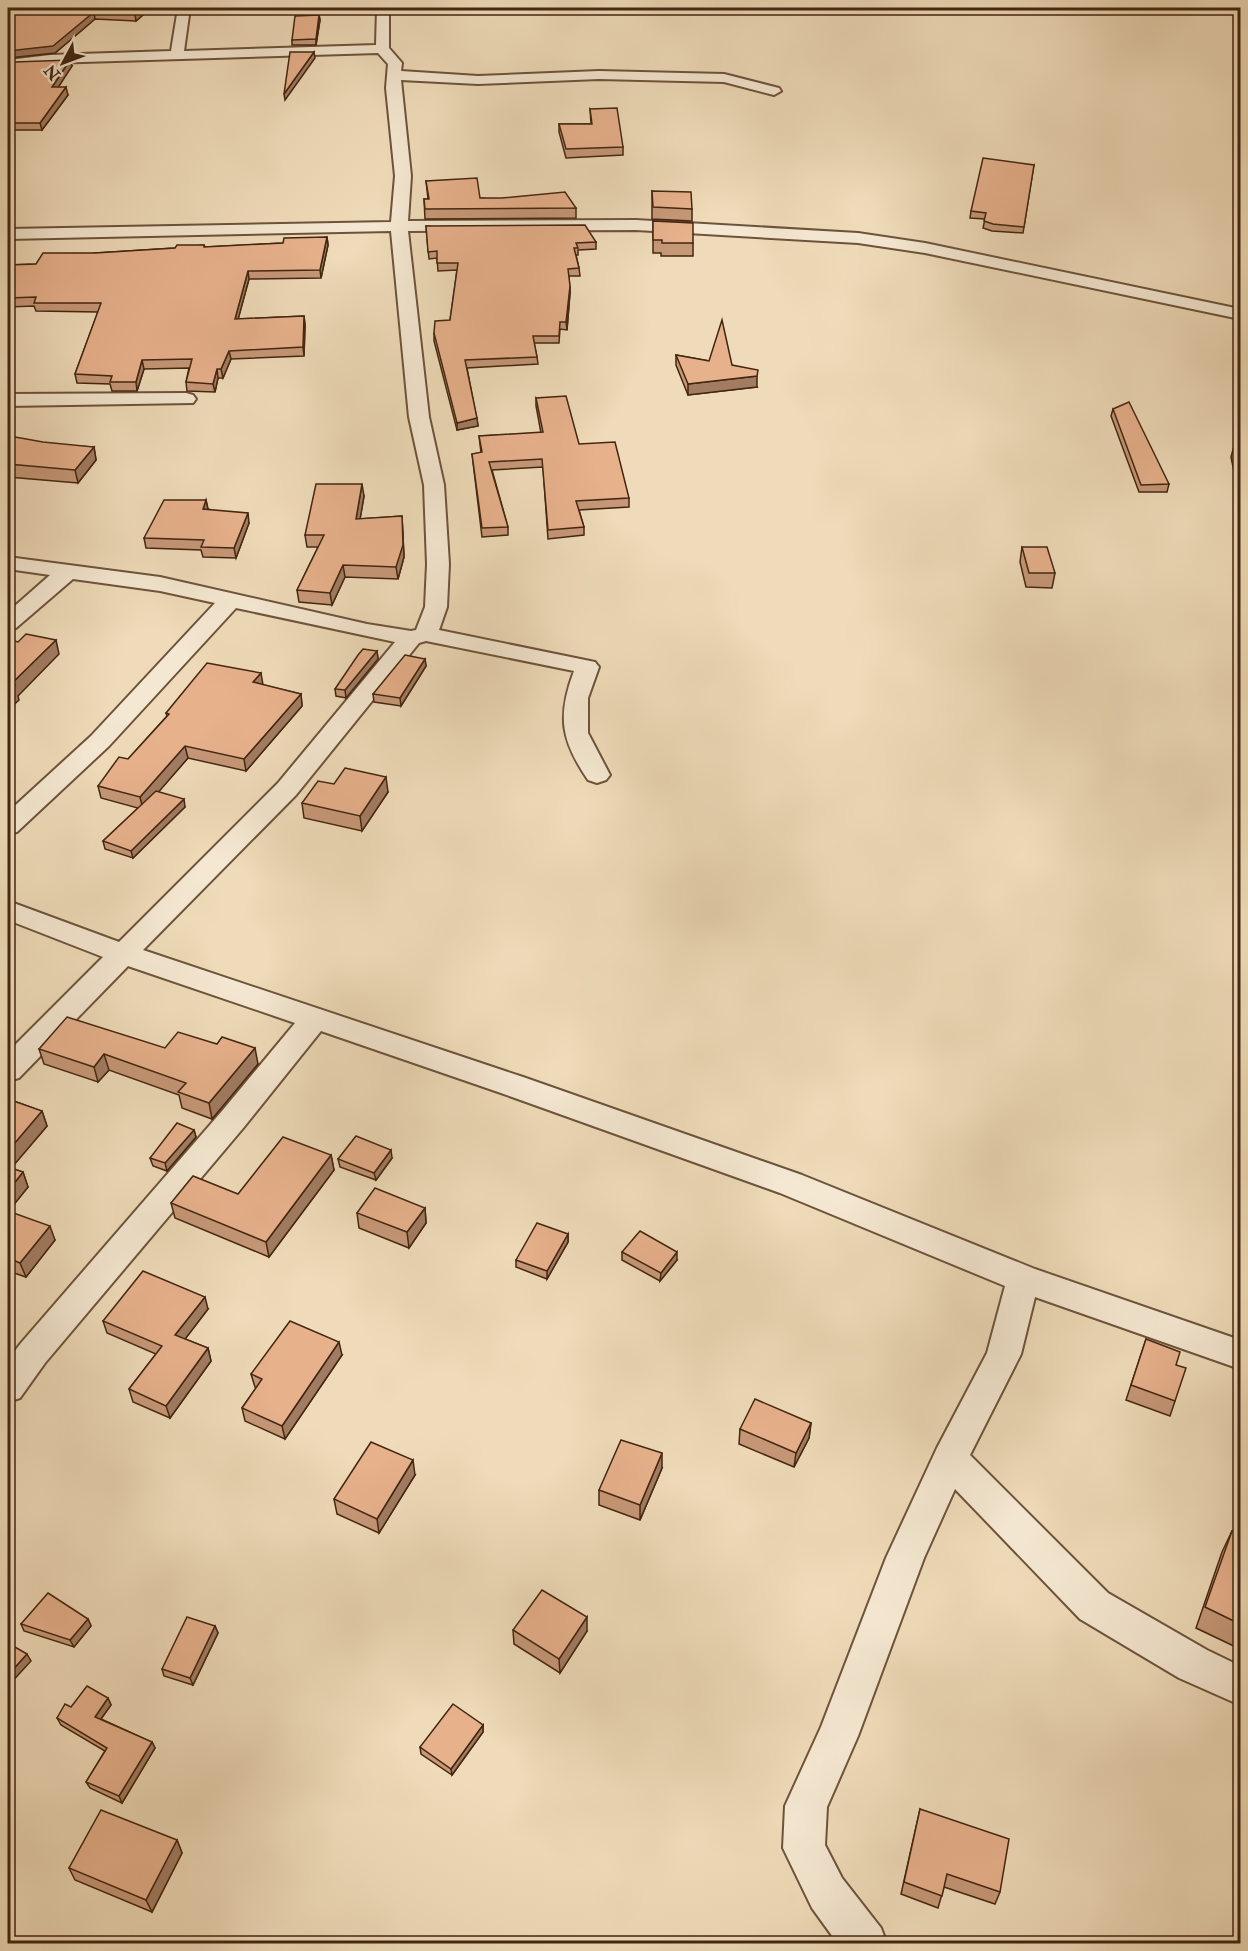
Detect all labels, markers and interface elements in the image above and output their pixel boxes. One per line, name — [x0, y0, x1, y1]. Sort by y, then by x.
north arrow — [33, 33, 93, 93]
text: N — [40, 60, 65, 85]

